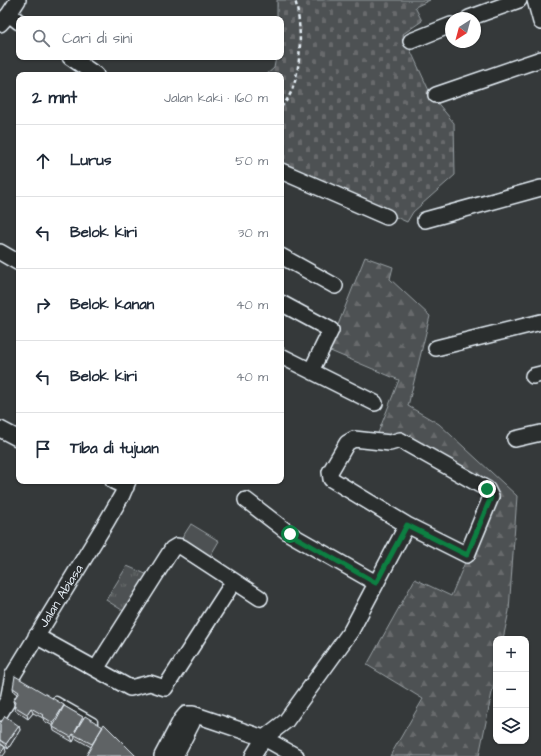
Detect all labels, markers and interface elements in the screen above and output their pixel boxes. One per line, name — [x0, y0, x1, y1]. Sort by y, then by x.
north arrow — [445, 12, 481, 48]
search box — [16, 16, 284, 60]
icon: search — [30, 27, 52, 49]
text: Cari di sini — [62, 28, 132, 49]
text: 2 mnt — [32, 86, 77, 110]
text: Jalan kaki · 160 m — [164, 89, 268, 107]
icon: ahead — [32, 150, 54, 172]
text: Lurus — [70, 150, 111, 171]
text: 50 m — [235, 152, 268, 170]
icon: left — [32, 222, 54, 244]
text: Belok kiri — [70, 222, 137, 243]
text: 30 m — [238, 224, 268, 242]
icon: right — [32, 294, 54, 316]
text: Belok kanan — [70, 294, 154, 315]
text: 40 m — [236, 296, 268, 314]
icon: left — [32, 366, 54, 388]
text: Belok kiri — [70, 366, 137, 387]
text: 40 m — [236, 368, 268, 386]
icon: arrive — [32, 438, 54, 460]
text: Tiba di tujuan — [70, 438, 159, 459]
route end — [478, 480, 496, 498]
route start — [281, 525, 299, 543]
street label: Jalan Abiasa — [34, 561, 88, 631]
map controls — [493, 636, 529, 744]
button: + — [493, 636, 529, 672]
button: − — [493, 672, 529, 708]
button: layers — [493, 708, 529, 744]

